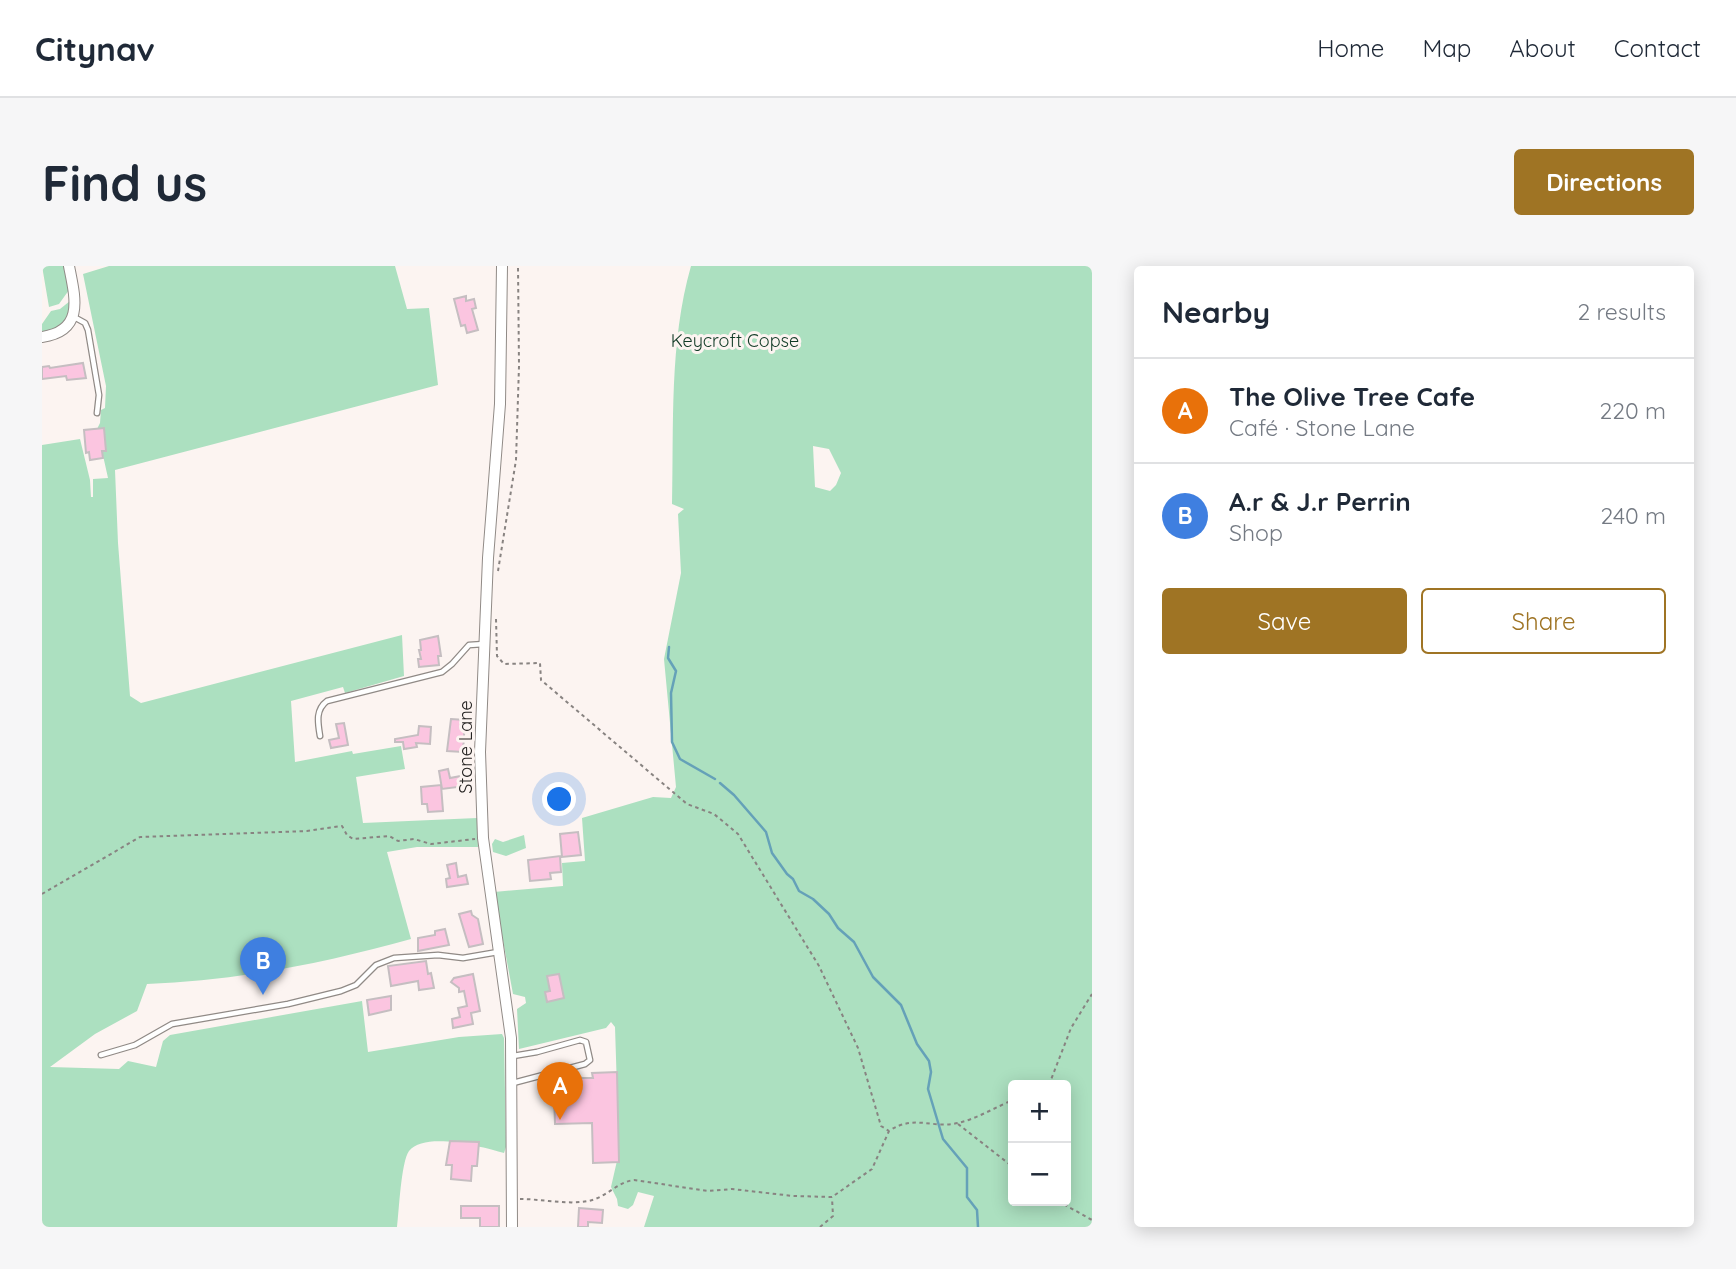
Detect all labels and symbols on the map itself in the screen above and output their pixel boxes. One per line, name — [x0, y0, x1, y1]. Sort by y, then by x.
park label: Keycroft Copse — [671, 329, 799, 352]
street label: Stone Lane — [454, 700, 477, 794]
your location — [542, 782, 576, 816]
pin: B — [240, 937, 286, 995]
pin: A — [537, 1062, 583, 1120]

